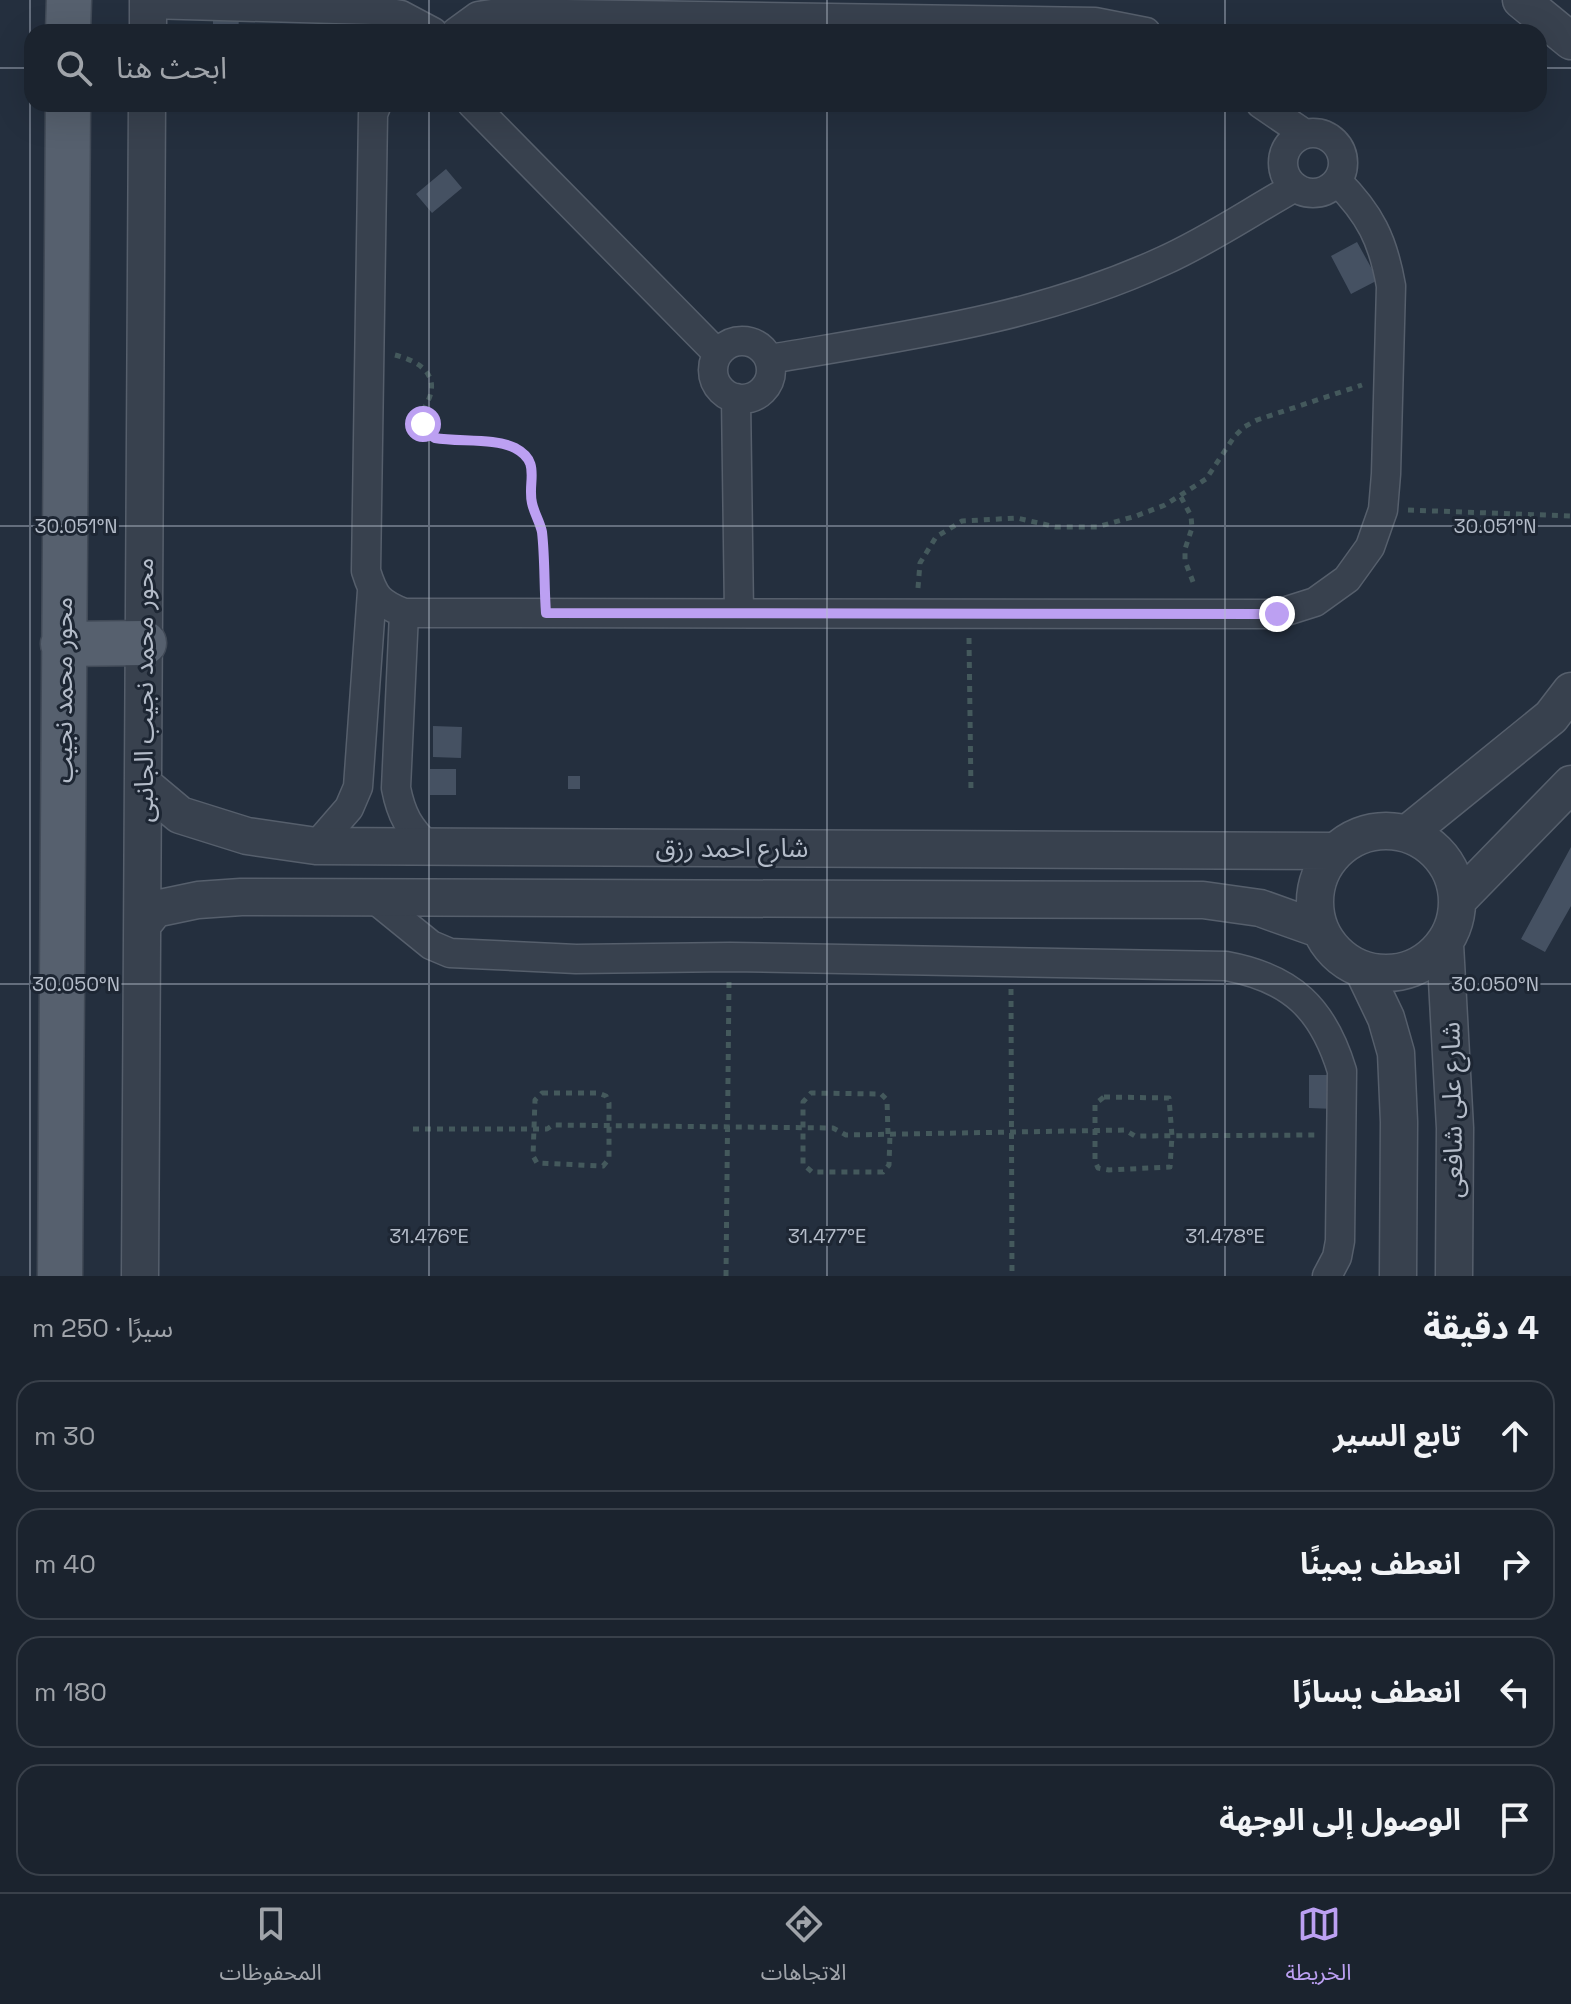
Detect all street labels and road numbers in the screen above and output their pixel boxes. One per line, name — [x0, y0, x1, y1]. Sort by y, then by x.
street label: محور محمد نجيب الجانبى — [127, 558, 161, 822]
street label: محور محمد نجيب — [46, 597, 80, 783]
street label: شارع احمد رزق — [656, 831, 808, 867]
street label: شارع على شافعى — [1433, 1022, 1473, 1198]

